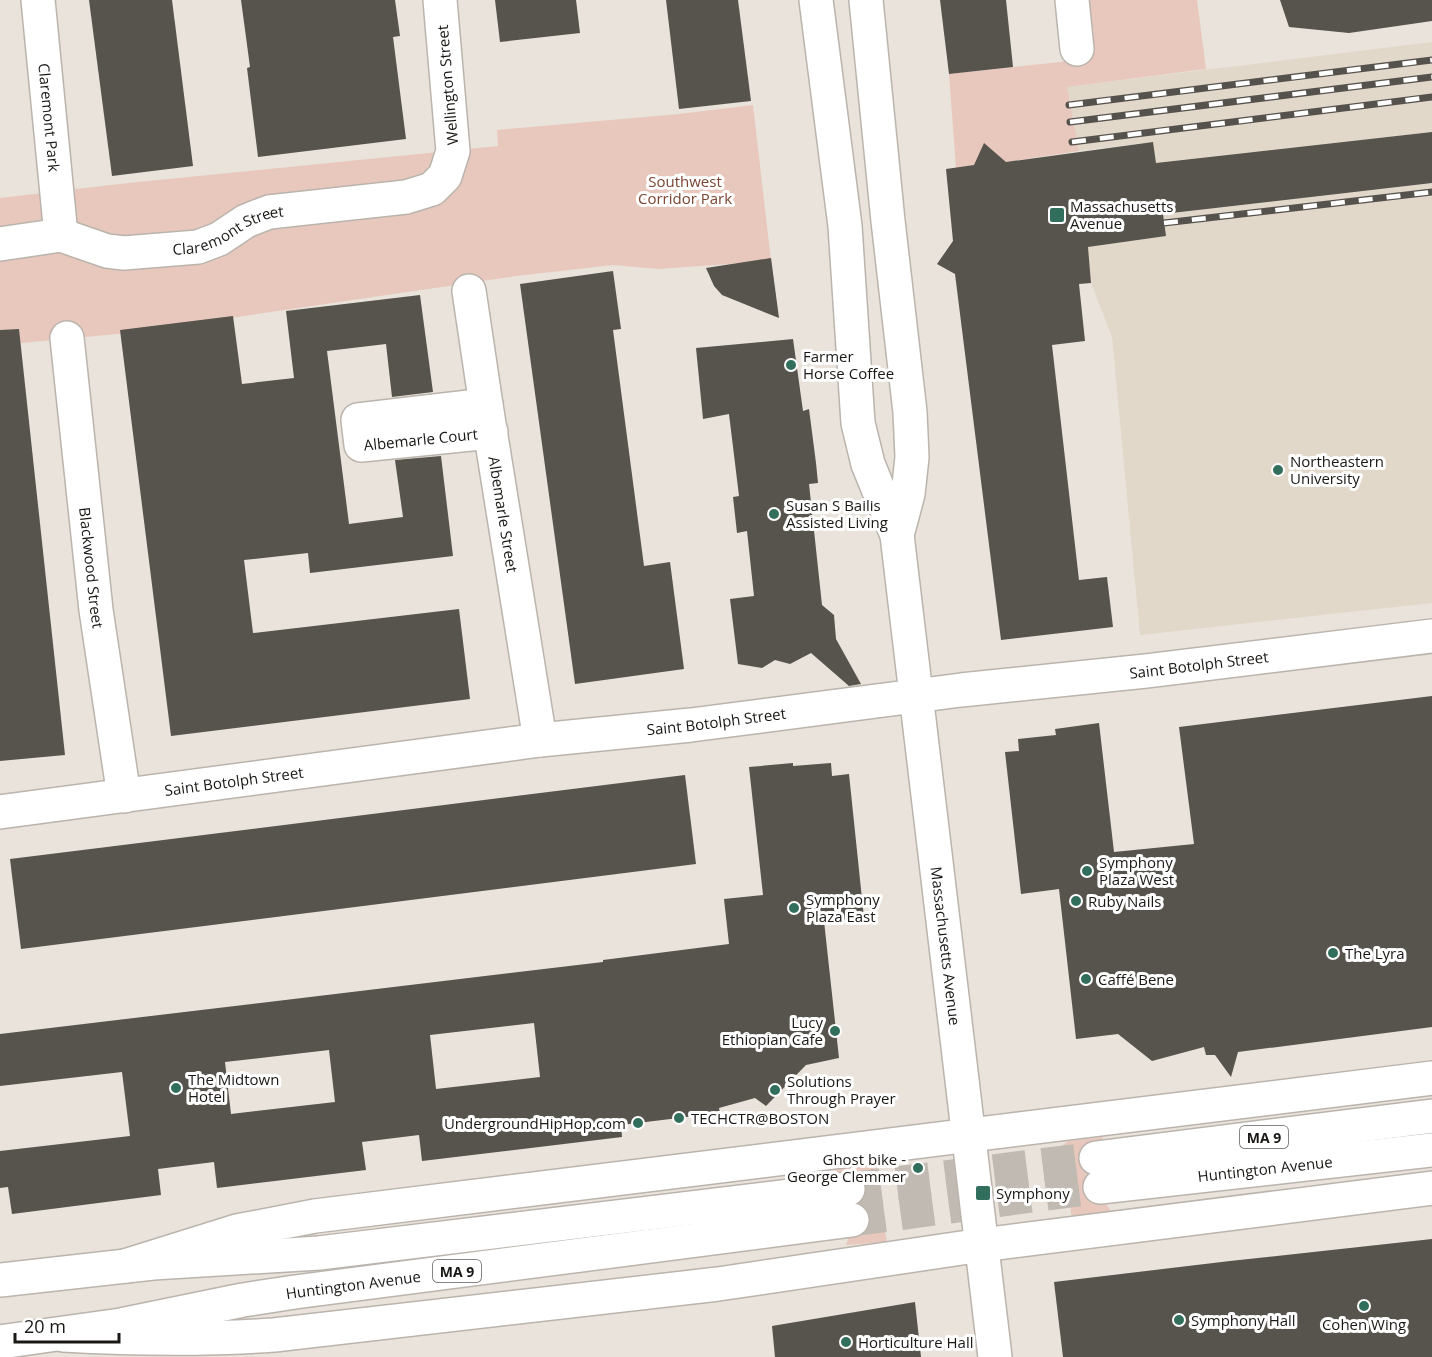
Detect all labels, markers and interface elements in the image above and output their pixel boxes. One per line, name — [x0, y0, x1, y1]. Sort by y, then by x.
street label: Wellington Street — [432, 24, 462, 146]
street label: Claremont Park — [34, 62, 65, 173]
park label: Southwest Corridor Park — [638, 171, 732, 208]
place label: Massachusetts Avenue — [1070, 196, 1173, 233]
street label: Claremont Street — [172, 200, 284, 259]
marker: Massachusetts Avenue — [1048, 206, 1066, 224]
place label: Farmer Horse Coffee — [803, 346, 894, 383]
marker: Farmer Horse Coffee — [784, 358, 798, 372]
street label: Albemarle Court — [363, 423, 479, 455]
place label: Northeastern University — [1290, 451, 1384, 488]
street label: Albemarle Street — [484, 455, 523, 574]
marker: Northeastern University — [1271, 463, 1285, 477]
place label: Susan S Bailis Assisted Living — [786, 495, 888, 532]
street label: Blackwood Street — [75, 506, 109, 630]
marker: Susan S Bailis Assisted Living — [767, 507, 781, 521]
street label: Saint Botolph Street — [1128, 646, 1270, 683]
street label: Saint Botolph Street — [646, 703, 787, 739]
street label: Saint Botolph Street — [163, 762, 305, 800]
place label: Symphony Plaza West — [1099, 852, 1174, 889]
marker: Symphony Plaza West — [1080, 864, 1094, 878]
street label: Massachusetts Avenue — [927, 865, 965, 1026]
place label: Symphony Plaza East — [806, 889, 880, 926]
place label: Ruby Nails — [1088, 891, 1161, 911]
marker: Ruby Nails — [1069, 894, 1083, 908]
marker: Symphony Plaza East — [787, 901, 801, 915]
place label: The Lyra — [1345, 943, 1405, 963]
marker: The Lyra — [1326, 946, 1340, 960]
place label: Caffé Bene — [1098, 969, 1174, 989]
marker: Caffé Bene — [1079, 972, 1093, 986]
place label: Lucy Ethiopian Cafe — [722, 1012, 823, 1049]
marker: Lucy Ethiopian Cafe — [828, 1024, 842, 1038]
place label: The Midtown Hotel — [188, 1069, 279, 1106]
place label: Solutions Through Prayer — [787, 1071, 896, 1108]
marker: The Midtown Hotel — [169, 1081, 183, 1095]
marker: Solutions Through Prayer — [768, 1083, 782, 1097]
place label: TECHCTR@BOSTON — [691, 1108, 829, 1128]
marker: TECHCTR@BOSTON — [672, 1111, 686, 1125]
place label: UndergroundHipHop.com — [444, 1113, 626, 1133]
marker: UndergroundHipHop.com — [631, 1116, 645, 1130]
road number: MA 9 — [1240, 1126, 1288, 1148]
place label: Ghost bike - George Clemmer — [787, 1149, 906, 1186]
street label: Huntington Avenue — [1196, 1151, 1334, 1186]
marker: Ghost bike - George Clemmer — [911, 1161, 925, 1175]
place label: Symphony — [996, 1183, 1070, 1203]
marker: Symphony — [974, 1184, 992, 1202]
road number: MA 9 — [433, 1260, 481, 1282]
street label: Huntington Avenue — [284, 1266, 422, 1303]
marker: Cohen Wing — [1357, 1299, 1371, 1313]
scale bar — [15, 1306, 118, 1344]
place label: Symphony Hall — [1191, 1310, 1296, 1330]
marker: Symphony Hall — [1172, 1313, 1186, 1327]
text: 20 m — [24, 1314, 66, 1338]
place label: Cohen Wing — [1322, 1314, 1406, 1334]
place label: Horticulture Hall — [858, 1332, 973, 1352]
marker: Horticulture Hall — [839, 1335, 853, 1349]

